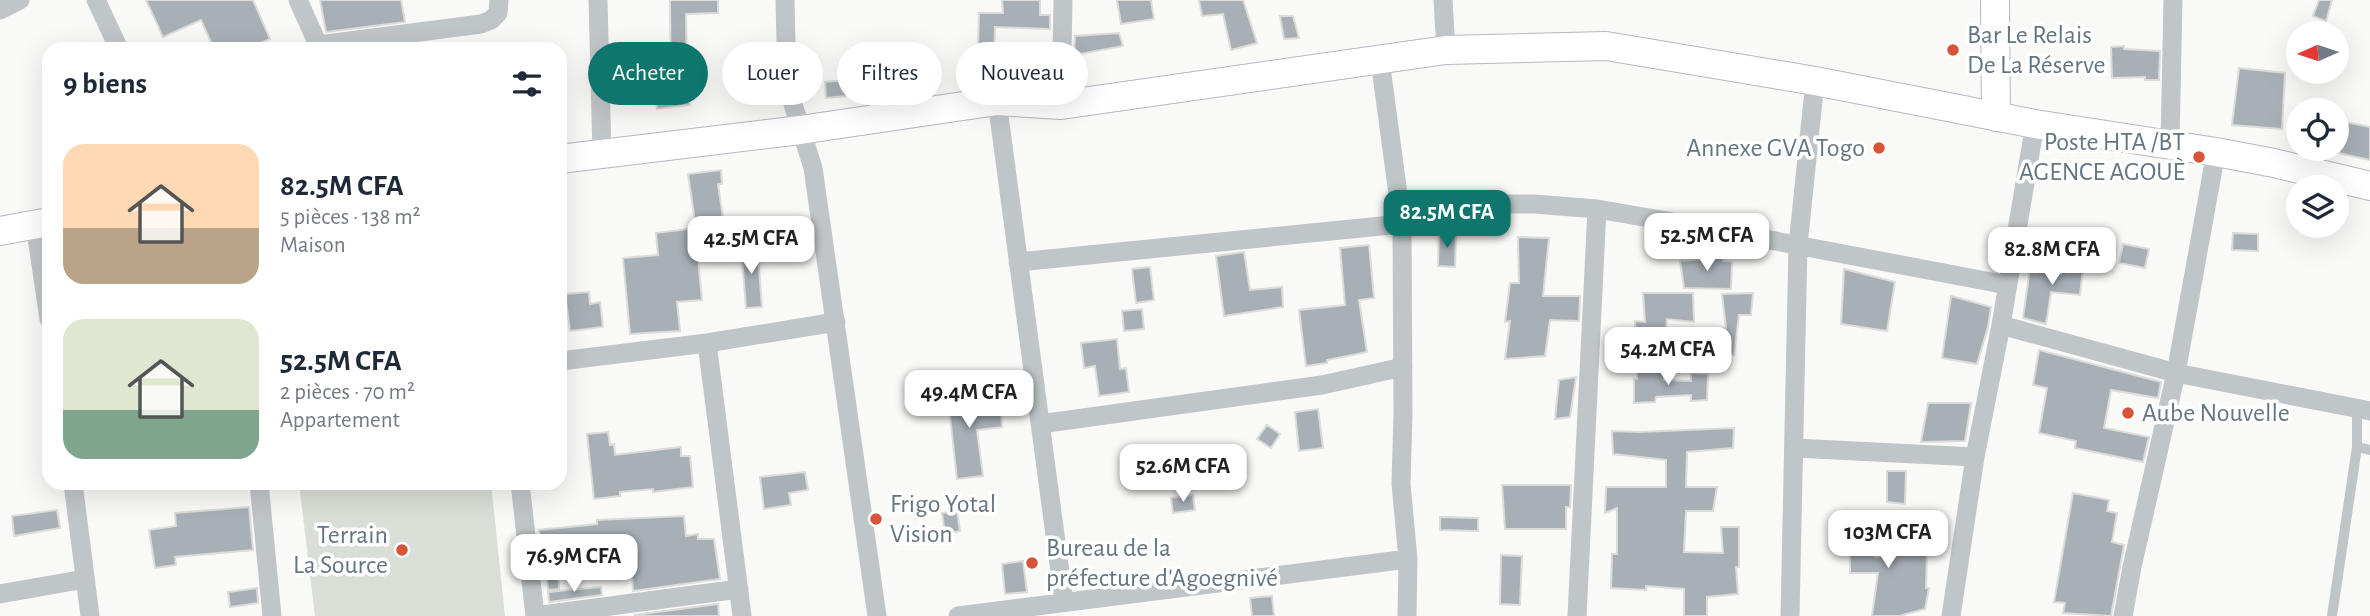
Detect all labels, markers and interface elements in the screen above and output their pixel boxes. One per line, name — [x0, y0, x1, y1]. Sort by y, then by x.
north arrow — [2286, 21, 2348, 84]
map controls — [2286, 21, 2349, 238]
place label: Bar Le Relais De La Réserve — [1967, 22, 2106, 78]
chip: Acheter — [588, 42, 708, 105]
chip: Louer — [722, 42, 823, 105]
chip: Filtres — [837, 42, 942, 105]
chip: Nouveau — [956, 42, 1088, 105]
marker: Bar Le Relais De La Réserve — [1945, 42, 1961, 58]
icon: filters — [508, 65, 546, 103]
text: 9 biens — [63, 69, 147, 99]
button: locate — [2286, 98, 2349, 161]
place label: Poste HTA /BT AGENCE AGOUÈ — [2019, 129, 2185, 185]
place label: Annexe GVA Togo — [1686, 135, 1865, 161]
marker: Annexe GVA Togo — [1871, 140, 1887, 156]
marker: Poste HTA /BT AGENCE AGOUÈ — [2191, 149, 2207, 165]
text: 82.5M CFA — [280, 171, 404, 201]
icon: home — [119, 172, 203, 256]
button: layers — [2286, 175, 2349, 238]
pin: 82.5M CFA — [1367, 190, 1527, 250]
text: 82.5M CFA — [1400, 201, 1494, 224]
text: 5 pièces · 138 m² — [280, 206, 421, 229]
pin: 52.5M CFA — [1627, 214, 1787, 273]
pin: 42.5M CFA — [671, 216, 831, 276]
text: 52.5M CFA — [1660, 224, 1754, 247]
text: 42.5M CFA — [703, 227, 799, 250]
pin: 82.8M CFA — [1972, 228, 2132, 287]
text: Maison — [280, 234, 346, 257]
text: 82.8M CFA — [2004, 238, 2100, 261]
pin: 54.2M CFA — [1588, 328, 1748, 387]
text: 54.2M CFA — [1620, 338, 1716, 361]
text: 52.5M CFA — [280, 346, 402, 376]
icon: home — [119, 347, 203, 431]
pin: 49.4M CFA — [889, 370, 1049, 430]
text: 2 pièces · 70 m² — [280, 381, 415, 404]
text: 49.4M CFA — [921, 381, 1017, 404]
place label: Aube Nouvelle — [2142, 400, 2290, 426]
marker: Aube Nouvelle — [2120, 405, 2136, 421]
text: Appartement — [280, 409, 400, 432]
pin: 52.6M CFA — [1103, 444, 1263, 504]
text: 52.6M CFA — [1136, 455, 1230, 478]
place label: Frigo Yotal Vision — [890, 491, 996, 547]
pin: 103M CFA — [1816, 510, 1960, 570]
marker: Frigo Yotal Vision — [868, 511, 884, 527]
text: 103M CFA — [1844, 521, 1932, 544]
place label: Terrain La Source — [293, 522, 388, 578]
pin: 76.9M CFA — [494, 534, 654, 594]
place label: Bureau de la préfecture d'Agoegnivé — [1046, 535, 1278, 591]
marker: Terrain La Source — [394, 542, 410, 558]
text: 76.9M CFA — [527, 545, 621, 568]
marker: Bureau de la préfecture d'Agoegnivé — [1024, 555, 1040, 571]

